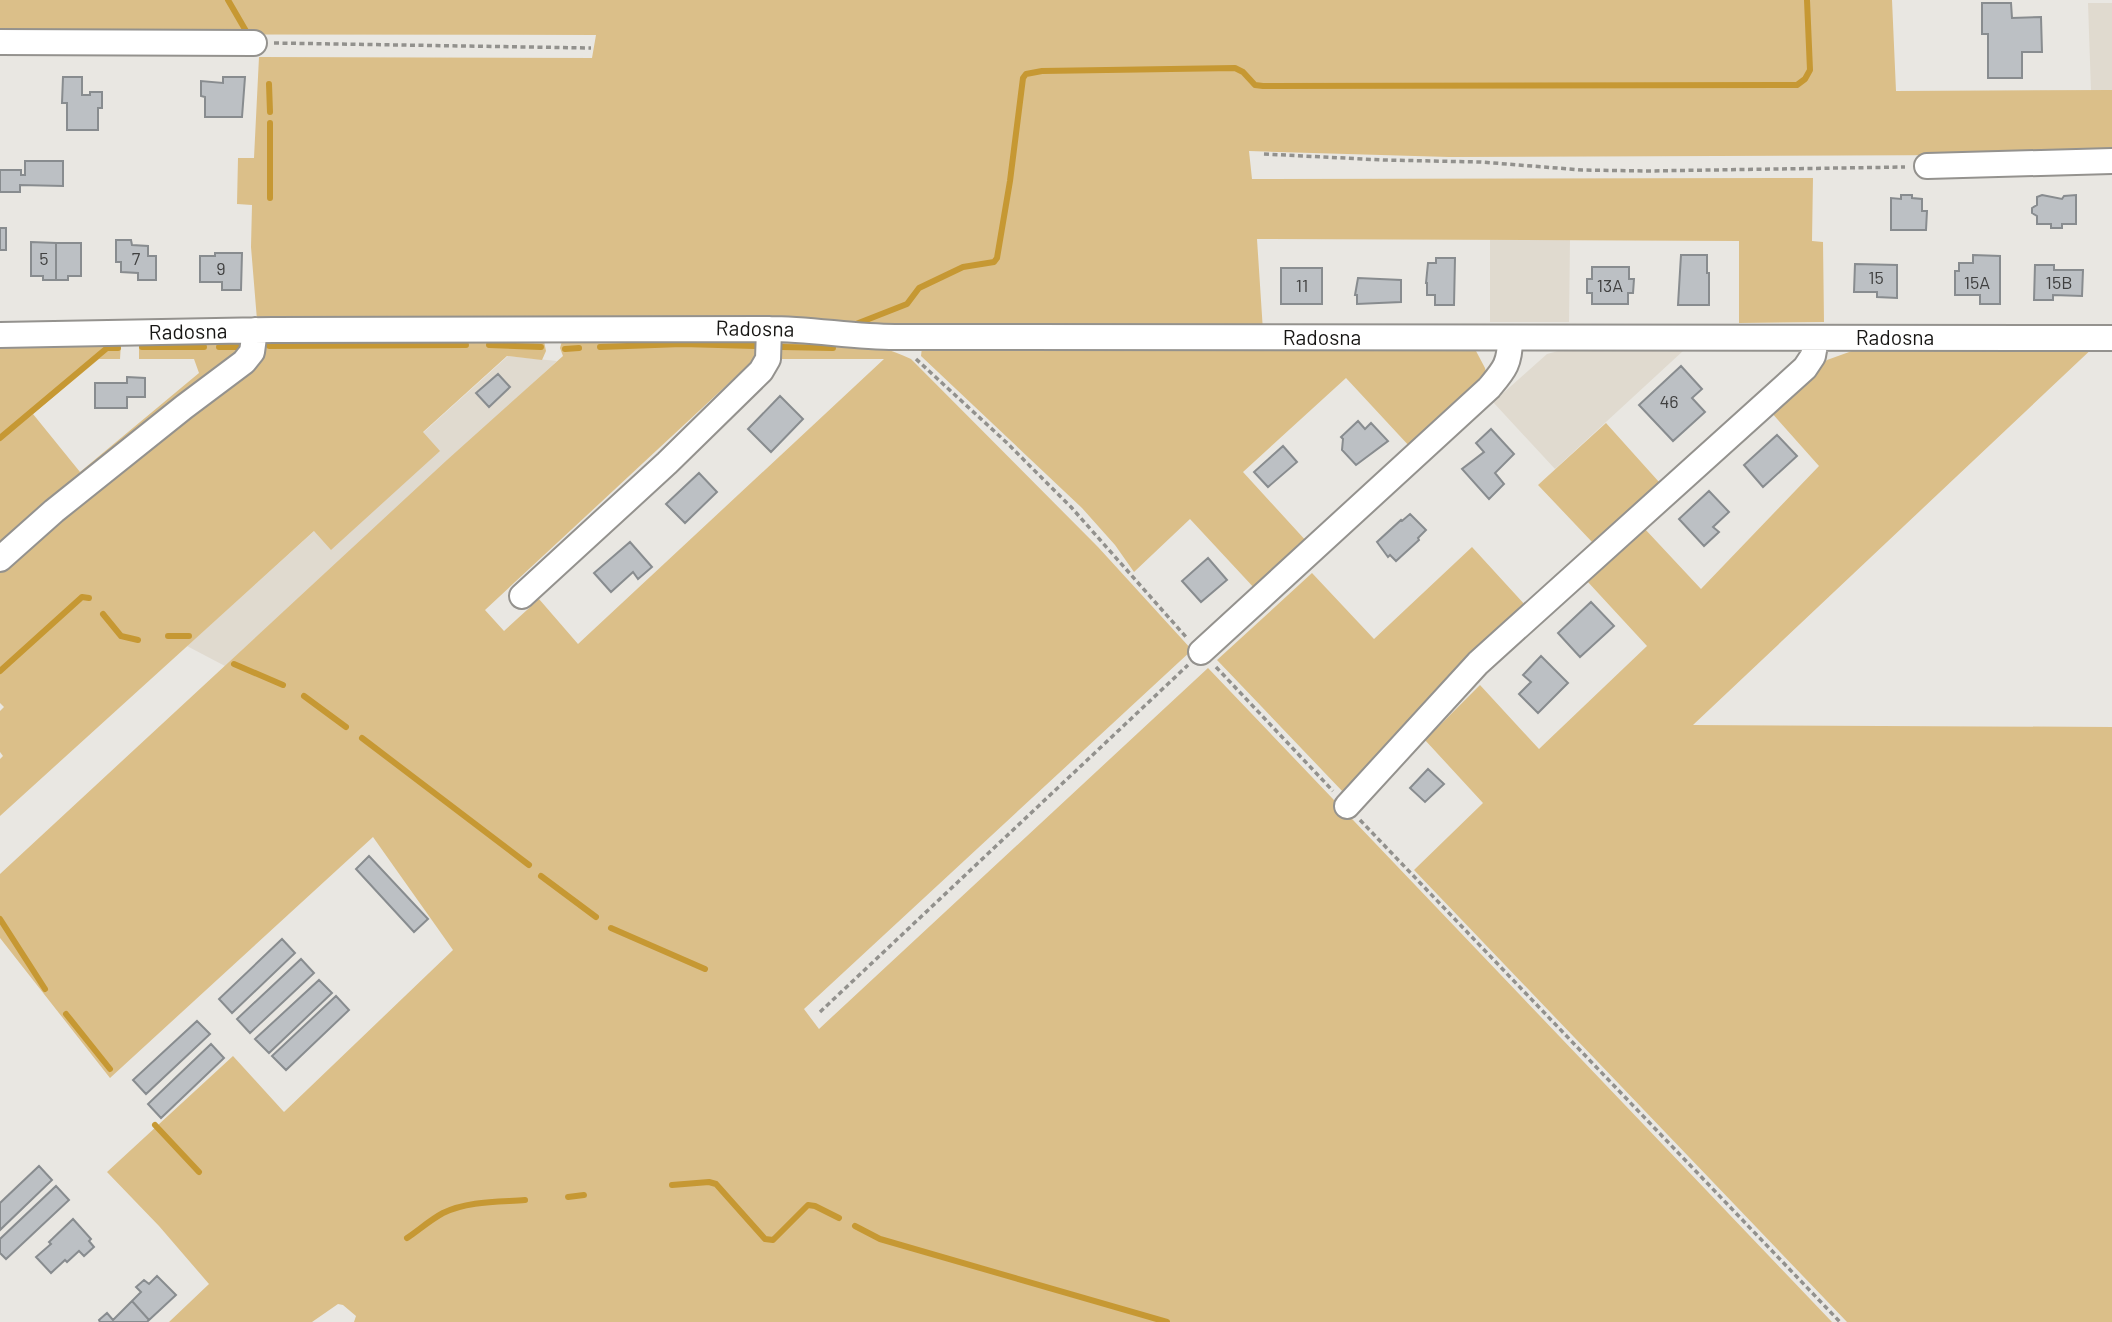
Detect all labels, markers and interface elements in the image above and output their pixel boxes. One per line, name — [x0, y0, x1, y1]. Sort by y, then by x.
house number: 5 — [39, 247, 49, 269]
house number: 7 — [132, 247, 141, 269]
house number: 9 — [216, 257, 226, 279]
house number: 15 — [1868, 266, 1884, 288]
house number: 15A — [1964, 271, 1990, 293]
house number: 15B — [2046, 271, 2072, 293]
house number: 11 — [1296, 274, 1308, 296]
house number: 13A — [1597, 274, 1623, 296]
street label: Radosna — [715, 314, 795, 341]
street label: Radosna — [148, 317, 228, 344]
street label: Radosna — [1283, 324, 1361, 349]
street label: Radosna — [1856, 324, 1934, 349]
house number: 46 — [1659, 390, 1679, 412]

